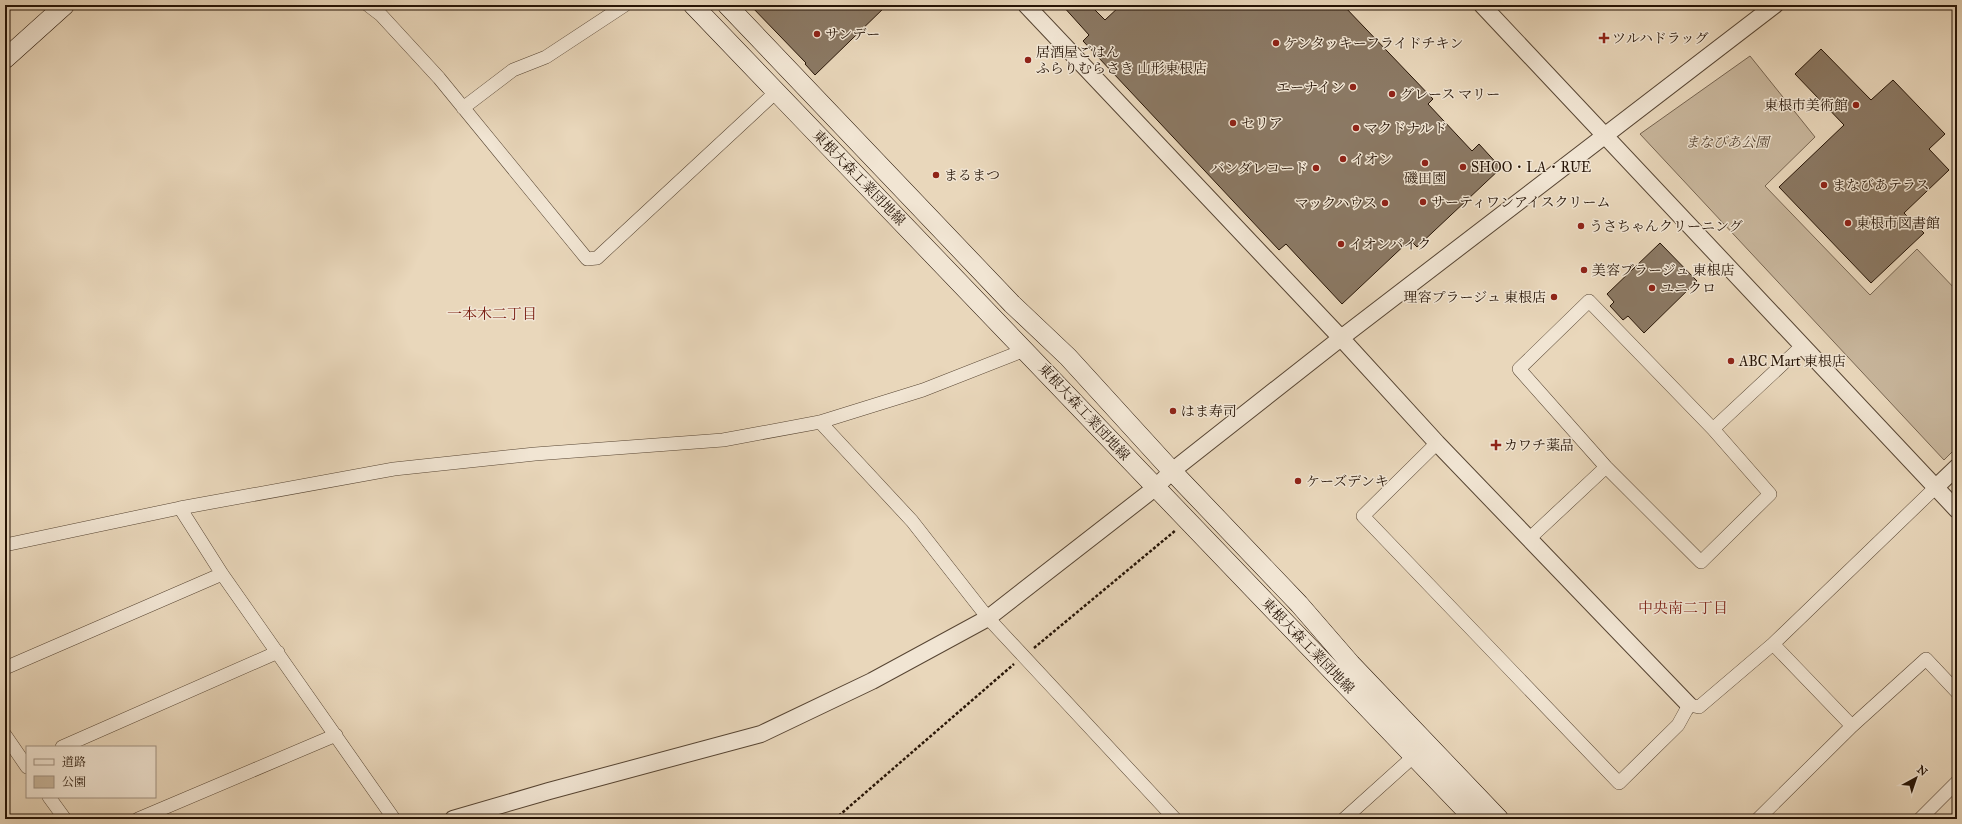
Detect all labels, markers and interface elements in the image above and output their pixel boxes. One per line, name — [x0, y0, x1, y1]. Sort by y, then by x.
place label: サンデー — [825, 26, 880, 43]
marker: サンデー — [812, 29, 822, 39]
place label: ツルハドラッグ — [1612, 30, 1708, 47]
marker: ツルハドラッグ — [1599, 33, 1609, 43]
place label: ケンタッキーフライドチキン — [1284, 35, 1463, 52]
marker: ケンタッキーフライドチキン — [1271, 38, 1281, 48]
place label: 居酒屋ごはん ふらりむらさき 山形東根店 — [1036, 44, 1207, 77]
marker: 居酒屋ごはん ふらりむらさき 山形東根店 — [1023, 55, 1033, 65]
place label: エーナイン — [1276, 79, 1345, 96]
marker: エーナイン — [1348, 82, 1358, 92]
place label: グレース マリー — [1400, 86, 1500, 103]
marker: グレース マリー — [1387, 89, 1397, 99]
place label: 東根市美術館 — [1764, 97, 1848, 114]
marker: 東根市美術館 — [1851, 100, 1861, 110]
place label: セリア — [1241, 115, 1283, 132]
marker: セリア — [1228, 118, 1238, 128]
place label: マクドナルド — [1364, 120, 1447, 137]
marker: マクドナルド — [1351, 123, 1361, 133]
street label: 東根大森工業団地線 — [809, 127, 909, 229]
park label: まなびあ公園 — [1685, 134, 1771, 151]
place label: イオン — [1351, 151, 1393, 168]
marker: イオン — [1338, 154, 1348, 164]
marker: 磯田園 — [1420, 158, 1430, 168]
place label: SHOO・LA・RUE — [1471, 159, 1591, 176]
place label: バンダレコード — [1211, 160, 1308, 177]
marker: SHOO・LA・RUE — [1458, 162, 1468, 172]
marker: バンダレコード — [1311, 163, 1321, 173]
place label: まるまつ — [944, 167, 1000, 184]
marker: まるまつ — [931, 170, 941, 180]
place label: 磯田園 — [1404, 170, 1446, 187]
place label: まなびあテラス — [1832, 177, 1930, 194]
marker: まなびあテラス — [1819, 180, 1829, 190]
place label: サーティワンアイスクリーム — [1431, 194, 1610, 211]
place label: マックハウス — [1295, 195, 1377, 212]
marker: サーティワンアイスクリーム — [1418, 197, 1428, 207]
marker: マックハウス — [1380, 198, 1390, 208]
place label: 東根市図書館 — [1856, 215, 1940, 232]
place label: うさちゃんクリーニング — [1589, 218, 1743, 235]
marker: 東根市図書館 — [1843, 218, 1853, 228]
marker: うさちゃんクリーニング — [1576, 221, 1586, 231]
place label: イオンバイク — [1349, 236, 1431, 253]
marker: イオンバイク — [1336, 239, 1346, 249]
place label: 美容ブラージュ 東根店 — [1592, 262, 1734, 279]
marker: 美容ブラージュ 東根店 — [1579, 265, 1589, 275]
place label: ユニクロ — [1660, 280, 1716, 297]
marker: ユニクロ — [1647, 283, 1657, 293]
place label: 理容プラージュ 東根店 — [1404, 289, 1546, 306]
marker: 理容プラージュ 東根店 — [1549, 292, 1559, 302]
district label: 一本木二丁目 — [447, 305, 537, 323]
place label: ABC Mart 東根店 — [1738, 353, 1846, 370]
marker: ABC Mart 東根店 — [1726, 356, 1736, 366]
street label: 東根大森工業団地線 — [1035, 360, 1133, 464]
place label: はま寿司 — [1181, 403, 1237, 420]
marker: はま寿司 — [1168, 406, 1178, 416]
place label: カワチ薬品 — [1504, 437, 1574, 454]
marker: カワチ薬品 — [1491, 440, 1501, 450]
place label: ケーズデンキ — [1306, 473, 1389, 490]
marker: ケーズデンキ — [1293, 476, 1303, 486]
street label: 東根大森工業団地線 — [1258, 595, 1358, 697]
district label: 中央南二丁目 — [1638, 599, 1728, 617]
legend — [26, 746, 156, 798]
text: 道路 — [62, 755, 86, 769]
north arrow — [1896, 758, 1936, 798]
text: N — [1914, 763, 1930, 779]
text: 公園 — [62, 775, 86, 789]

